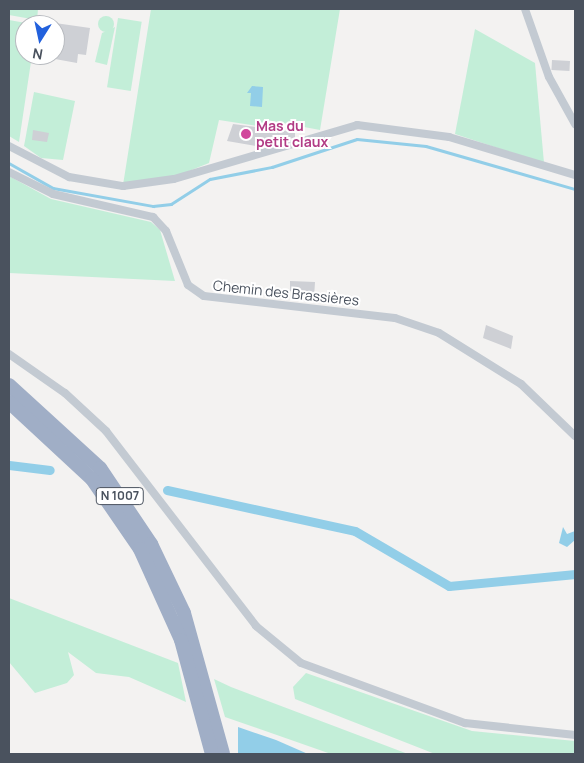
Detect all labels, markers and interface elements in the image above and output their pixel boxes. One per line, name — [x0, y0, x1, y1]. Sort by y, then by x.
north arrow — [15, 15, 65, 65]
text: N — [31, 44, 44, 65]
place label: Mas du petit claux — [256, 118, 328, 150]
marker: Mas du petit claux — [240, 128, 252, 140]
street label: Chemin des Brassières — [212, 277, 360, 309]
road number: N 1007 — [95, 486, 145, 506]

